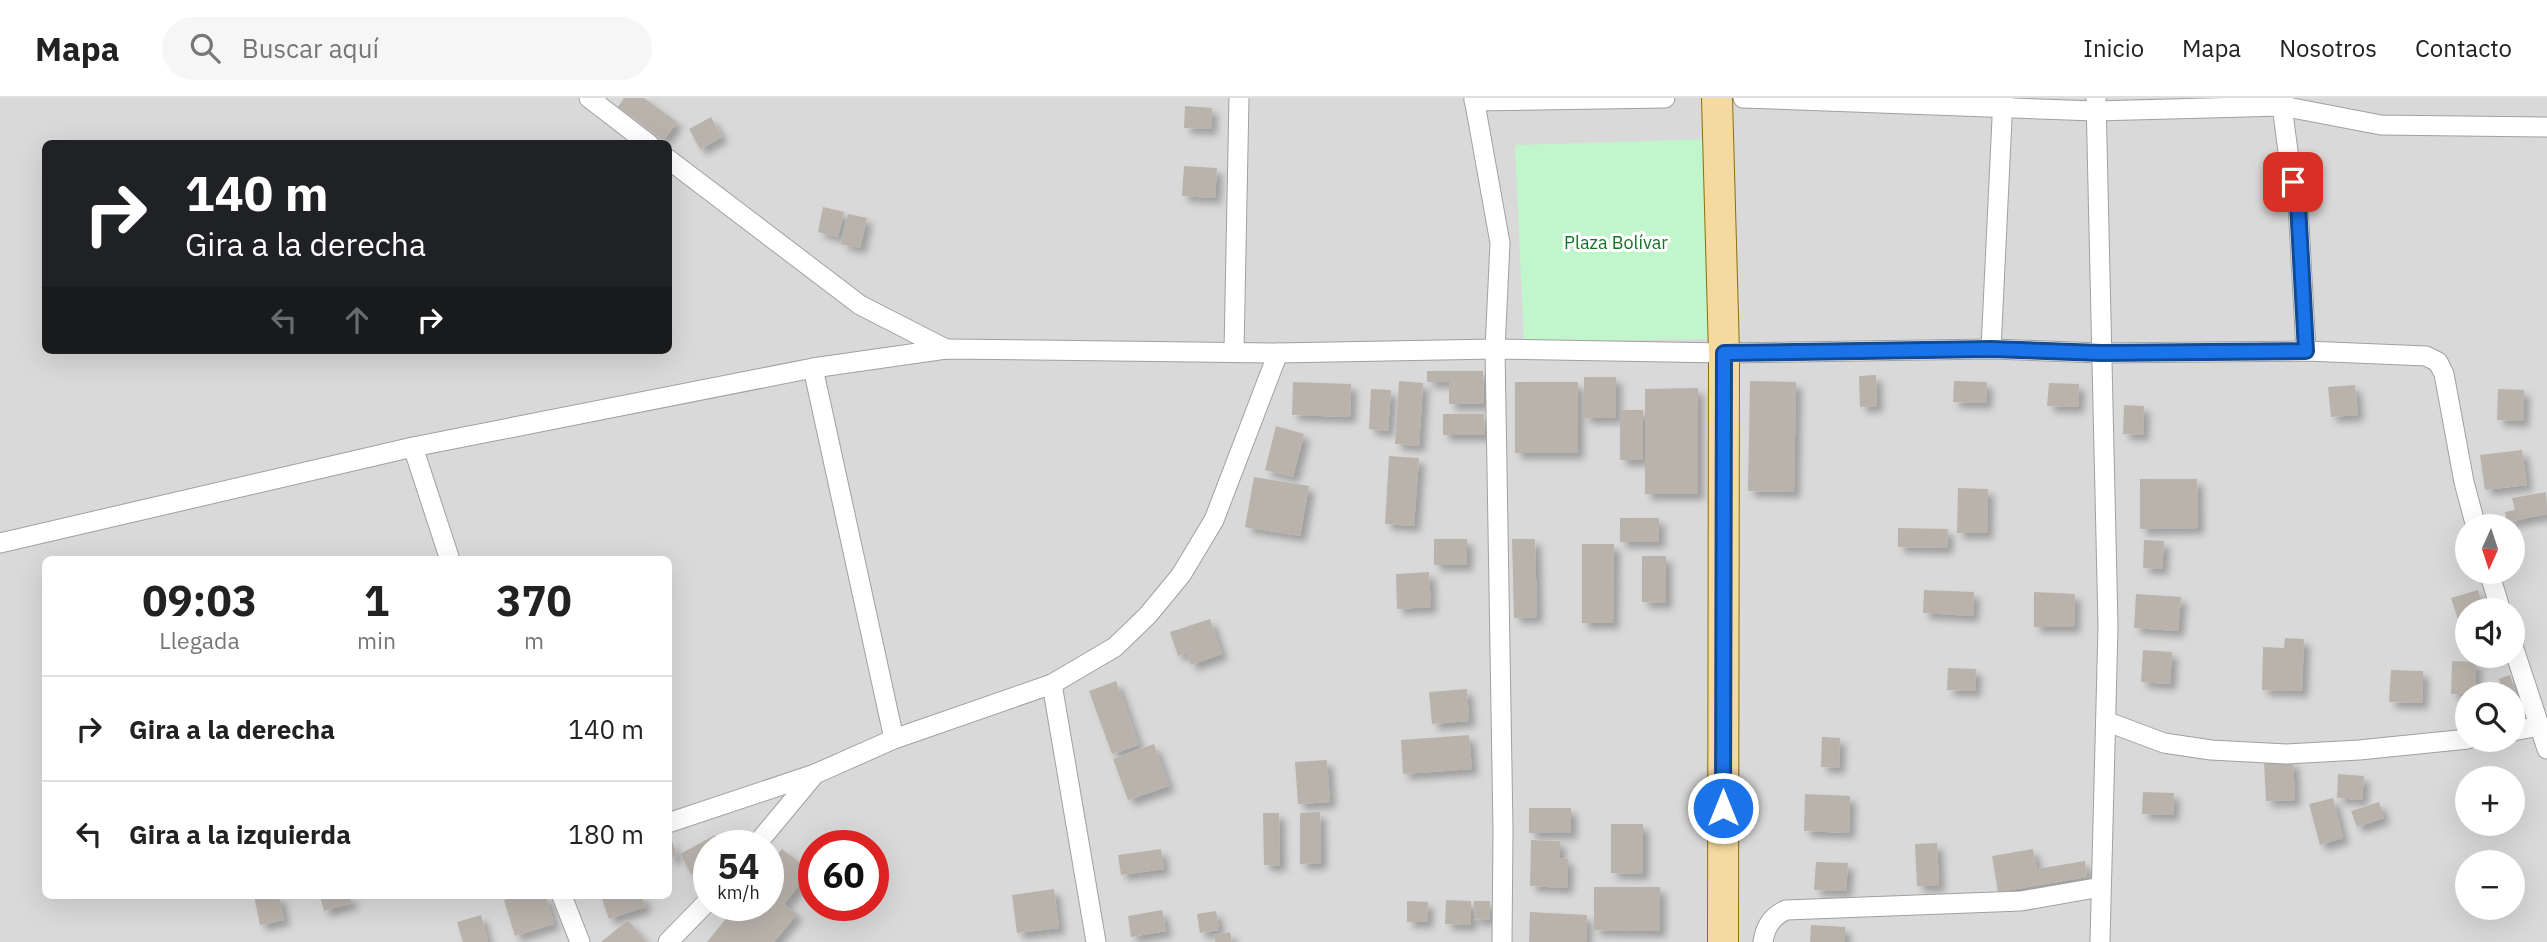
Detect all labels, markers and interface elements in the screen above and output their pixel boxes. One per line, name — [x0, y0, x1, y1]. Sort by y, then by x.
search box — [162, 17, 652, 80]
text: Mapa — [35, 27, 120, 70]
icon: search — [186, 29, 224, 67]
text: Buscar aquí — [242, 31, 379, 65]
text: Inicio — [2083, 32, 2144, 64]
text: Mapa — [2182, 32, 2241, 64]
text: Nosotros — [2279, 32, 2377, 64]
text: Contacto — [2415, 32, 2512, 64]
pin — [2263, 152, 2323, 212]
text: 140 m — [185, 161, 329, 224]
icon: arrive — [2274, 163, 2312, 201]
icon: right — [70, 168, 161, 259]
text: Gira a la derecha — [185, 223, 426, 265]
park label: Plaza Bolívar — [1564, 231, 1668, 254]
icon: left — [265, 301, 303, 339]
icon: ahead — [338, 301, 376, 339]
icon: right — [411, 301, 449, 339]
north arrow — [2455, 514, 2525, 584]
map controls — [2455, 514, 2525, 920]
text: 09:03 — [142, 573, 257, 628]
text: 1 — [364, 573, 389, 628]
text: 370 — [496, 573, 572, 628]
button: sound — [2455, 598, 2525, 668]
text: Llegada — [159, 625, 240, 655]
text: min — [357, 625, 396, 655]
text: m — [524, 625, 544, 655]
button: search — [2455, 682, 2525, 752]
icon: right — [70, 710, 108, 748]
text: Gira a la derecha — [129, 712, 335, 746]
text: 140 m — [568, 712, 644, 746]
button: + — [2455, 766, 2525, 836]
position arrow — [1686, 771, 1760, 845]
icon: left — [70, 815, 108, 853]
text: Gira a la izquierda — [129, 817, 351, 851]
text: 180 m — [568, 817, 644, 851]
speed limit sign: 60 — [798, 830, 889, 921]
text: 54 — [717, 843, 760, 889]
button: − — [2455, 850, 2525, 920]
text: km/h — [717, 881, 760, 904]

